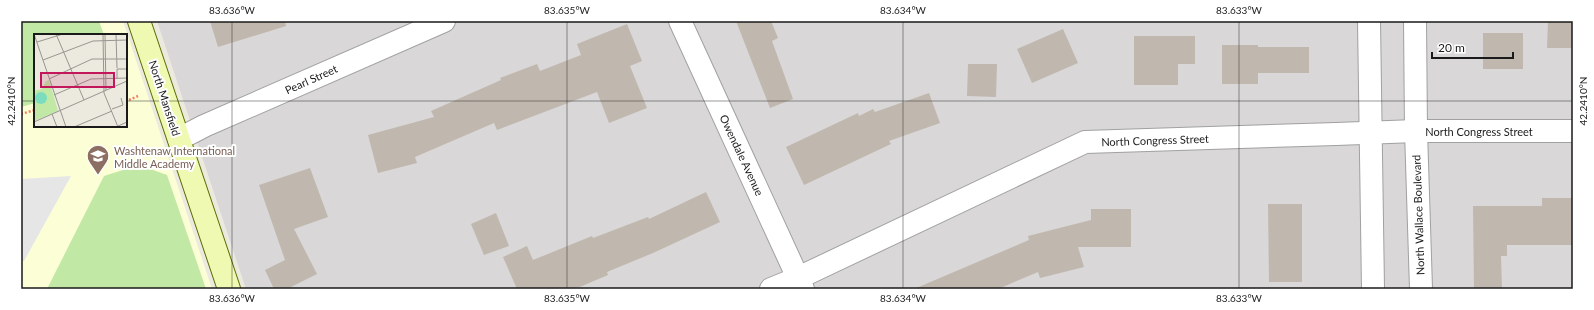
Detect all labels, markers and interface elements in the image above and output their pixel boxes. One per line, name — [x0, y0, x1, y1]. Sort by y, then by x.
text: 83.636°W — [209, 4, 256, 16]
text: 83.635°W — [544, 4, 591, 16]
text: 83.634°W — [880, 4, 927, 16]
text: 83.633°W — [1216, 4, 1263, 16]
inset map — [34, 34, 127, 127]
scale bar — [1432, 34, 1513, 60]
text: 20 m — [1438, 40, 1465, 55]
street label: North Mansfield — [147, 59, 183, 137]
street label: Pearl Street — [283, 62, 339, 96]
text: 42.2410°N — [5, 77, 17, 125]
text: 42.2410°N — [1577, 77, 1589, 125]
street label: Owendale Avenue — [717, 112, 767, 198]
street label: North Congress Street — [1425, 125, 1533, 138]
street label: North Congress Street — [1101, 132, 1209, 148]
school or university icon: Washtenaw International Middle Academy — [85, 143, 111, 176]
place label: Washtenaw International Middle Academy — [114, 144, 235, 170]
street label: North Wallace Boulevard — [1409, 155, 1427, 275]
text: 83.636°W — [209, 292, 256, 304]
text: 83.635°W — [544, 292, 591, 304]
text: 83.634°W — [880, 292, 927, 304]
text: 83.633°W — [1216, 292, 1263, 304]

